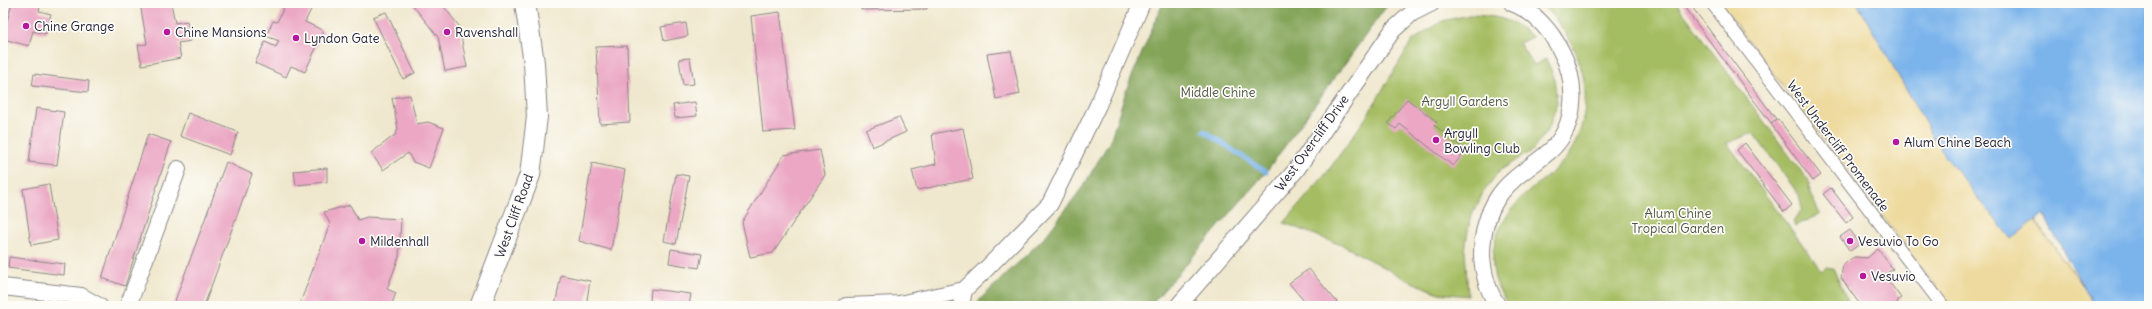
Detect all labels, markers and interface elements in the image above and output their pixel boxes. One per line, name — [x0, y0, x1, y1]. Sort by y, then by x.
place label: Chine Grange — [34, 18, 114, 35]
marker: Chine Grange — [21, 21, 31, 31]
place label: Chine Mansions — [175, 24, 267, 41]
place label: Ravenshall — [455, 24, 518, 41]
marker: Chine Mansions — [162, 27, 172, 37]
marker: Ravenshall — [442, 27, 452, 37]
place label: Lyndon Gate — [304, 30, 379, 47]
marker: Lyndon Gate — [291, 33, 301, 43]
street label: West Undercliff Promenade — [1783, 77, 1893, 215]
park label: Middle Chine — [1180, 84, 1256, 101]
street label: West Overcliff Drive — [1271, 91, 1353, 195]
park label: Argyll Gardens — [1421, 93, 1509, 110]
place label: Argyll Bowling Club — [1444, 125, 1520, 157]
place label: Alum Chine Beach — [1904, 134, 2011, 151]
marker: Argyll Bowling Club — [1431, 135, 1441, 145]
marker: Alum Chine Beach — [1891, 137, 1901, 147]
street label: West Cliff Road — [491, 171, 537, 260]
park label: Alum Chine Tropical Garden — [1632, 205, 1725, 237]
place label: Mildenhall — [370, 233, 429, 250]
place label: Vesuvio To Go — [1858, 233, 1939, 250]
marker: Mildenhall — [357, 236, 367, 246]
marker: Vesuvio To Go — [1845, 236, 1855, 246]
place label: Vesuvio — [1871, 268, 1916, 285]
marker: Vesuvio — [1858, 271, 1868, 281]

